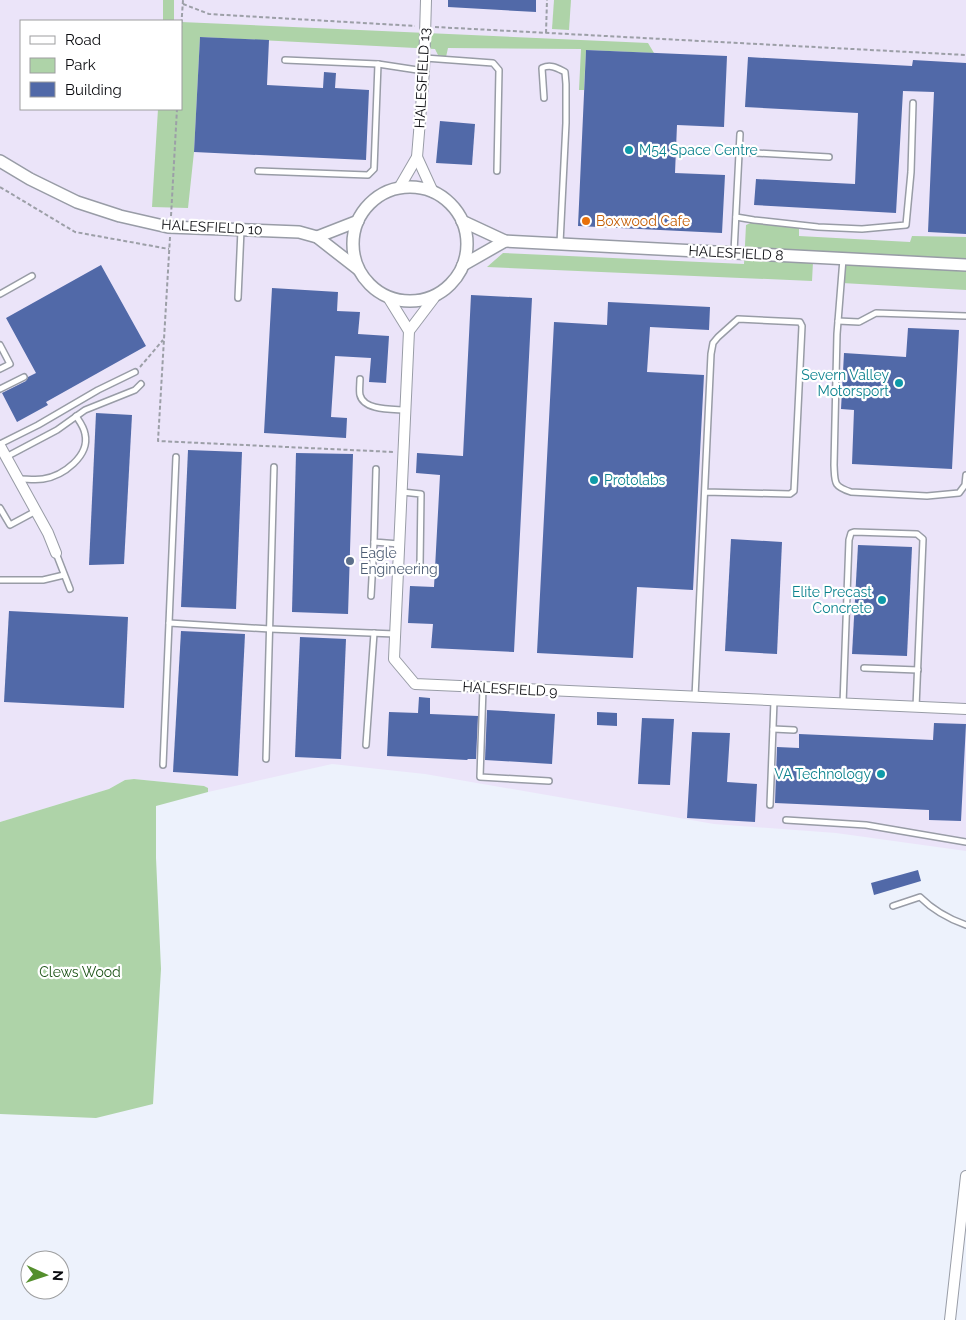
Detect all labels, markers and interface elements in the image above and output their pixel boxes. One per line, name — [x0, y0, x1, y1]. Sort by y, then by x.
legend — [20, 20, 182, 110]
street label: HALESFIELD 13 — [411, 27, 433, 129]
text: Road — [65, 31, 101, 49]
text: Park — [65, 56, 96, 74]
text: Building — [65, 81, 122, 99]
place label: M54 Space Centre — [639, 142, 758, 158]
marker: M54 Space Centre — [623, 144, 635, 156]
place label: Boxwood Cafe — [596, 213, 690, 229]
marker: Boxwood Cafe — [580, 215, 592, 227]
street label: HALESFIELD 10 — [161, 216, 263, 238]
street label: HALESFIELD 8 — [688, 243, 784, 263]
place label: Severn Valley Motorsport — [801, 367, 889, 399]
marker: Severn Valley Motorsport — [893, 377, 905, 389]
place label: Protolabs — [604, 472, 666, 488]
marker: Protolabs — [588, 474, 600, 486]
place label: Eagle Engineering — [360, 545, 438, 577]
marker: Eagle Engineering — [344, 555, 356, 567]
place label: Elite Precast Concrete — [792, 584, 872, 616]
marker: Elite Precast Concrete — [876, 594, 888, 606]
street label: HALESFIELD 9 — [462, 679, 558, 699]
place label: VA Technology — [774, 766, 871, 782]
marker: VA Technology — [875, 768, 887, 780]
park label: Clews Wood — [39, 964, 121, 980]
north arrow — [20, 1250, 70, 1300]
text: N — [50, 1270, 66, 1281]

